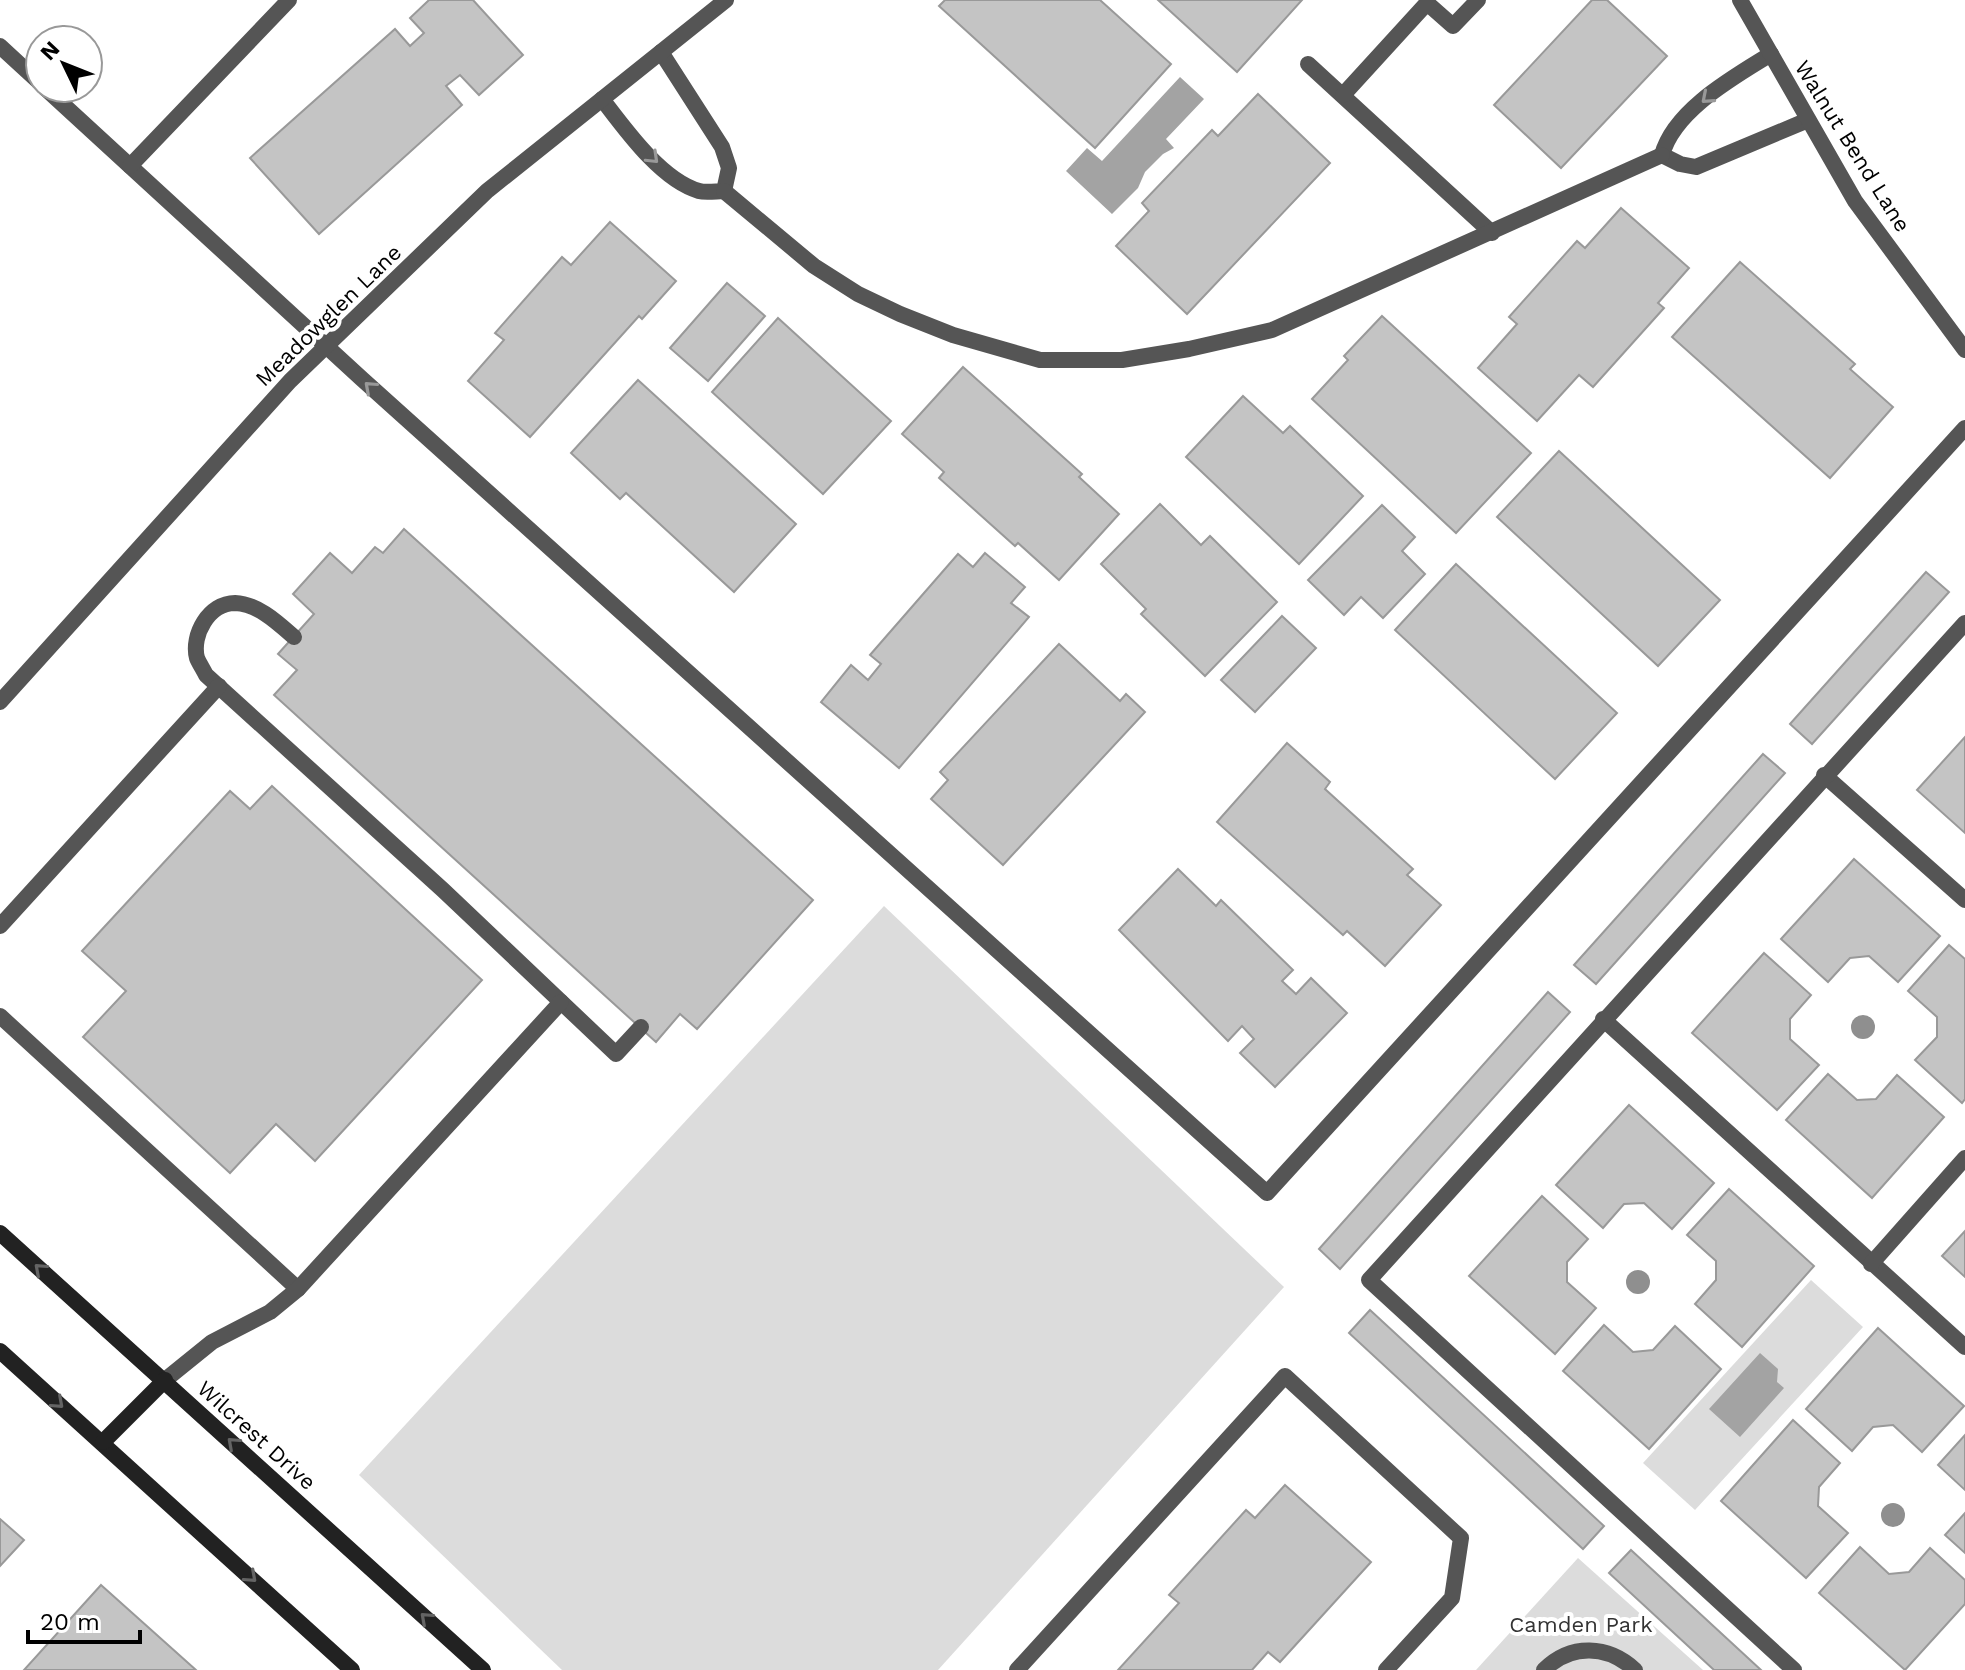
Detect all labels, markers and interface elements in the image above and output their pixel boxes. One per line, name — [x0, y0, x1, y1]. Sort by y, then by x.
north arrow — [24, 24, 104, 104]
text: N — [35, 36, 64, 65]
street label: Walnut Bend Lane — [1790, 56, 1915, 237]
one-way arrow — [1701, 88, 1716, 103]
one-way arrow — [644, 149, 658, 164]
street label: Meadowglen Lane — [250, 239, 406, 391]
one-way arrow — [365, 382, 380, 397]
one-way arrow — [34, 1264, 49, 1278]
street label: Wilcrest Drive — [192, 1376, 321, 1495]
one-way arrow — [49, 1393, 64, 1407]
one-way arrow — [228, 1438, 243, 1452]
one-way arrow — [241, 1568, 256, 1582]
scale bar — [28, 1594, 140, 1644]
text: 20 m — [40, 1608, 100, 1636]
park label: Camden Park — [1509, 1612, 1653, 1637]
one-way arrow — [420, 1613, 435, 1627]

